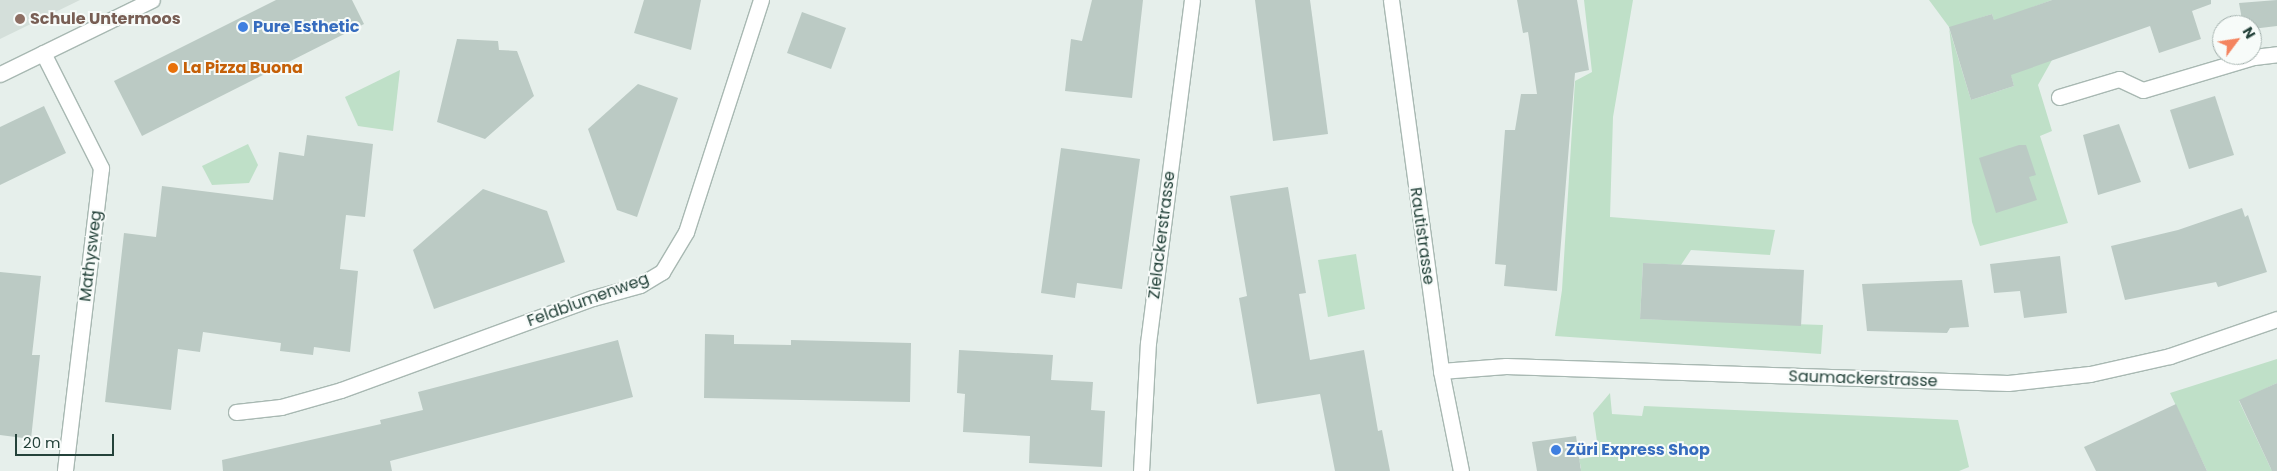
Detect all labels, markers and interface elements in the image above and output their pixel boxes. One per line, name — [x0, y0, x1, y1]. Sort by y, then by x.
place label: Schule Untermoos — [30, 9, 181, 29]
marker: Schule Untermoos — [14, 13, 26, 25]
north arrow — [2212, 15, 2262, 65]
place label: Pure Esthetic — [253, 17, 359, 37]
marker: Pure Esthetic — [237, 21, 249, 33]
text: N — [2238, 23, 2260, 42]
place label: La Pizza Buona — [183, 58, 303, 78]
marker: La Pizza Buona — [167, 62, 179, 74]
street label: Zielackerstrasse — [1145, 170, 1179, 300]
street label: Rautistrasse — [1406, 186, 1438, 286]
street label: Mathysweg — [76, 209, 106, 303]
street label: Feldblumenweg — [524, 269, 652, 331]
street label: Saumackerstrasse — [1788, 367, 1938, 391]
scale bar — [18, 424, 116, 456]
text: 20 m — [23, 432, 61, 453]
place label: Züri Express Shop — [1566, 440, 1710, 460]
marker: Züri Express Shop — [1550, 444, 1562, 456]

